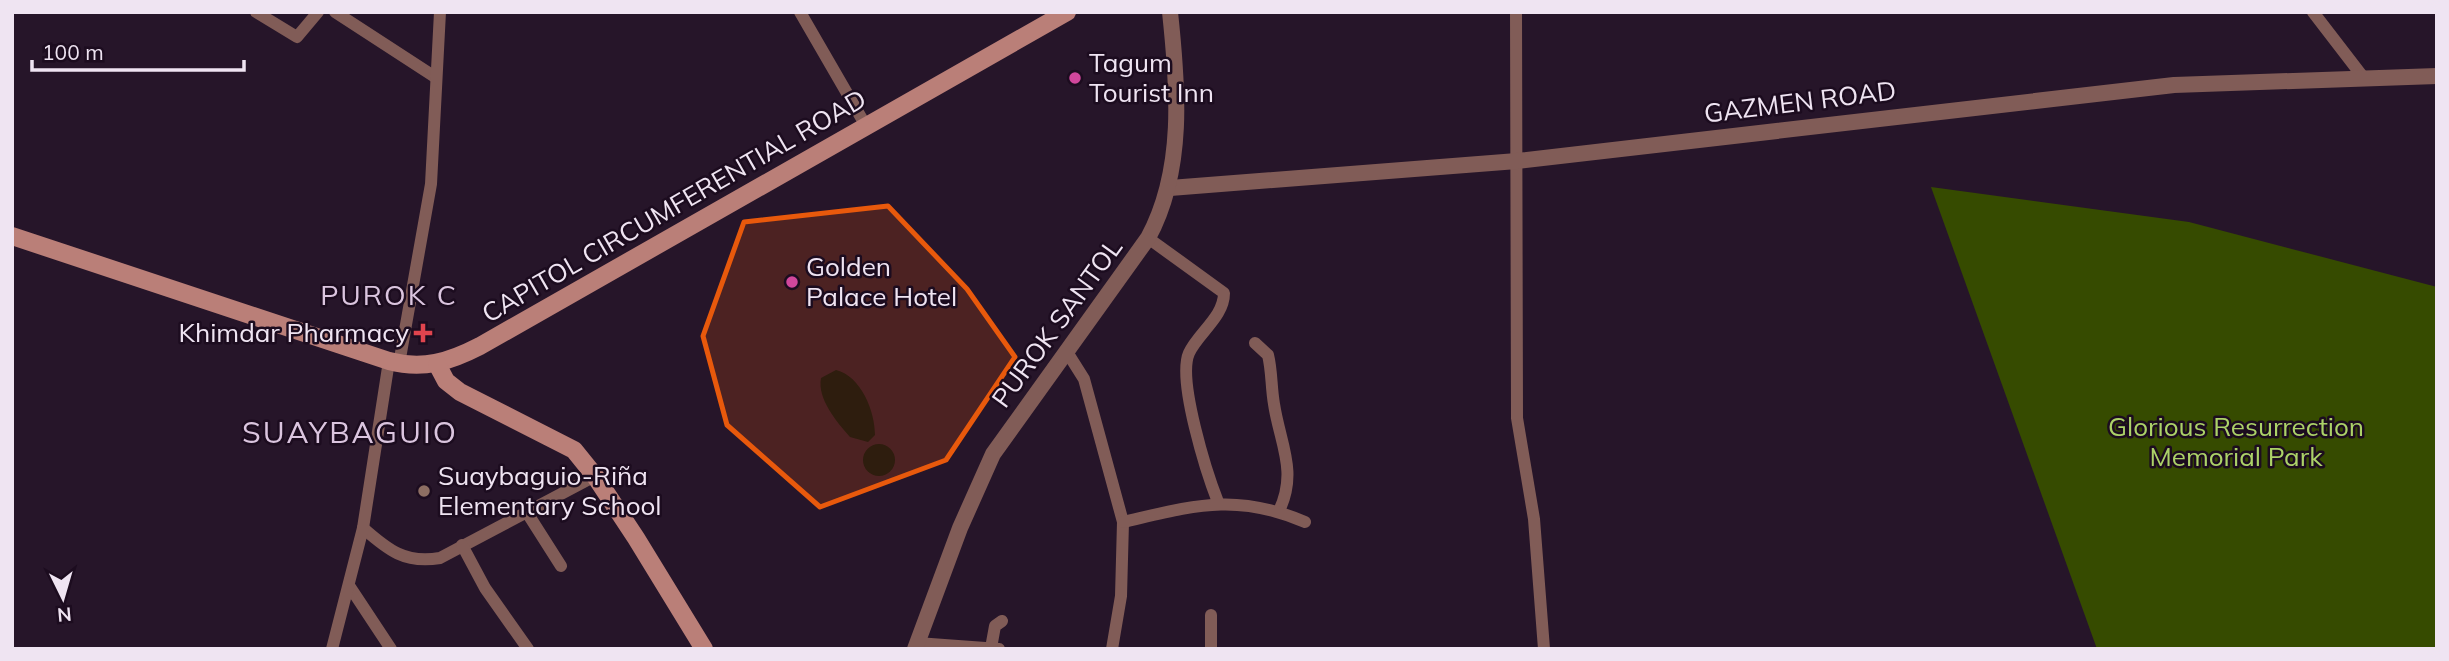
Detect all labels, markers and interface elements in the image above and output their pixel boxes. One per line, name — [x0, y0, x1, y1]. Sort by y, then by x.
scale bar — [32, 28, 243, 72]
text: 100 m — [42, 39, 104, 65]
place label: Tagum Tourist Inn — [1089, 46, 1214, 109]
marker: Tagum Tourist Inn — [1067, 70, 1083, 86]
street label: GAZMEN ROAD — [1702, 73, 1898, 130]
street label: CAPITOL CIRCUMFERENTIAL ROAD — [476, 82, 872, 329]
street label: PUROK SANTOL — [984, 232, 1129, 414]
place label: Golden Palace Hotel — [806, 250, 957, 313]
marker: Golden Palace Hotel — [784, 274, 800, 290]
district label: PUROK C — [320, 277, 458, 312]
place label: Khimdar Pharmacy — [178, 316, 409, 349]
marker: Khimdar Pharmacy — [415, 325, 431, 341]
park label: Glorious Resurrection Memorial Park — [2108, 410, 2364, 473]
district label: SUAYBAGUIO — [242, 413, 458, 451]
place label: Suaybaguio-Riña Elementary School — [438, 459, 662, 522]
marker: Suaybaguio-Riña Elementary School — [416, 483, 432, 499]
north arrow — [28, 563, 98, 633]
text: N — [56, 602, 73, 628]

